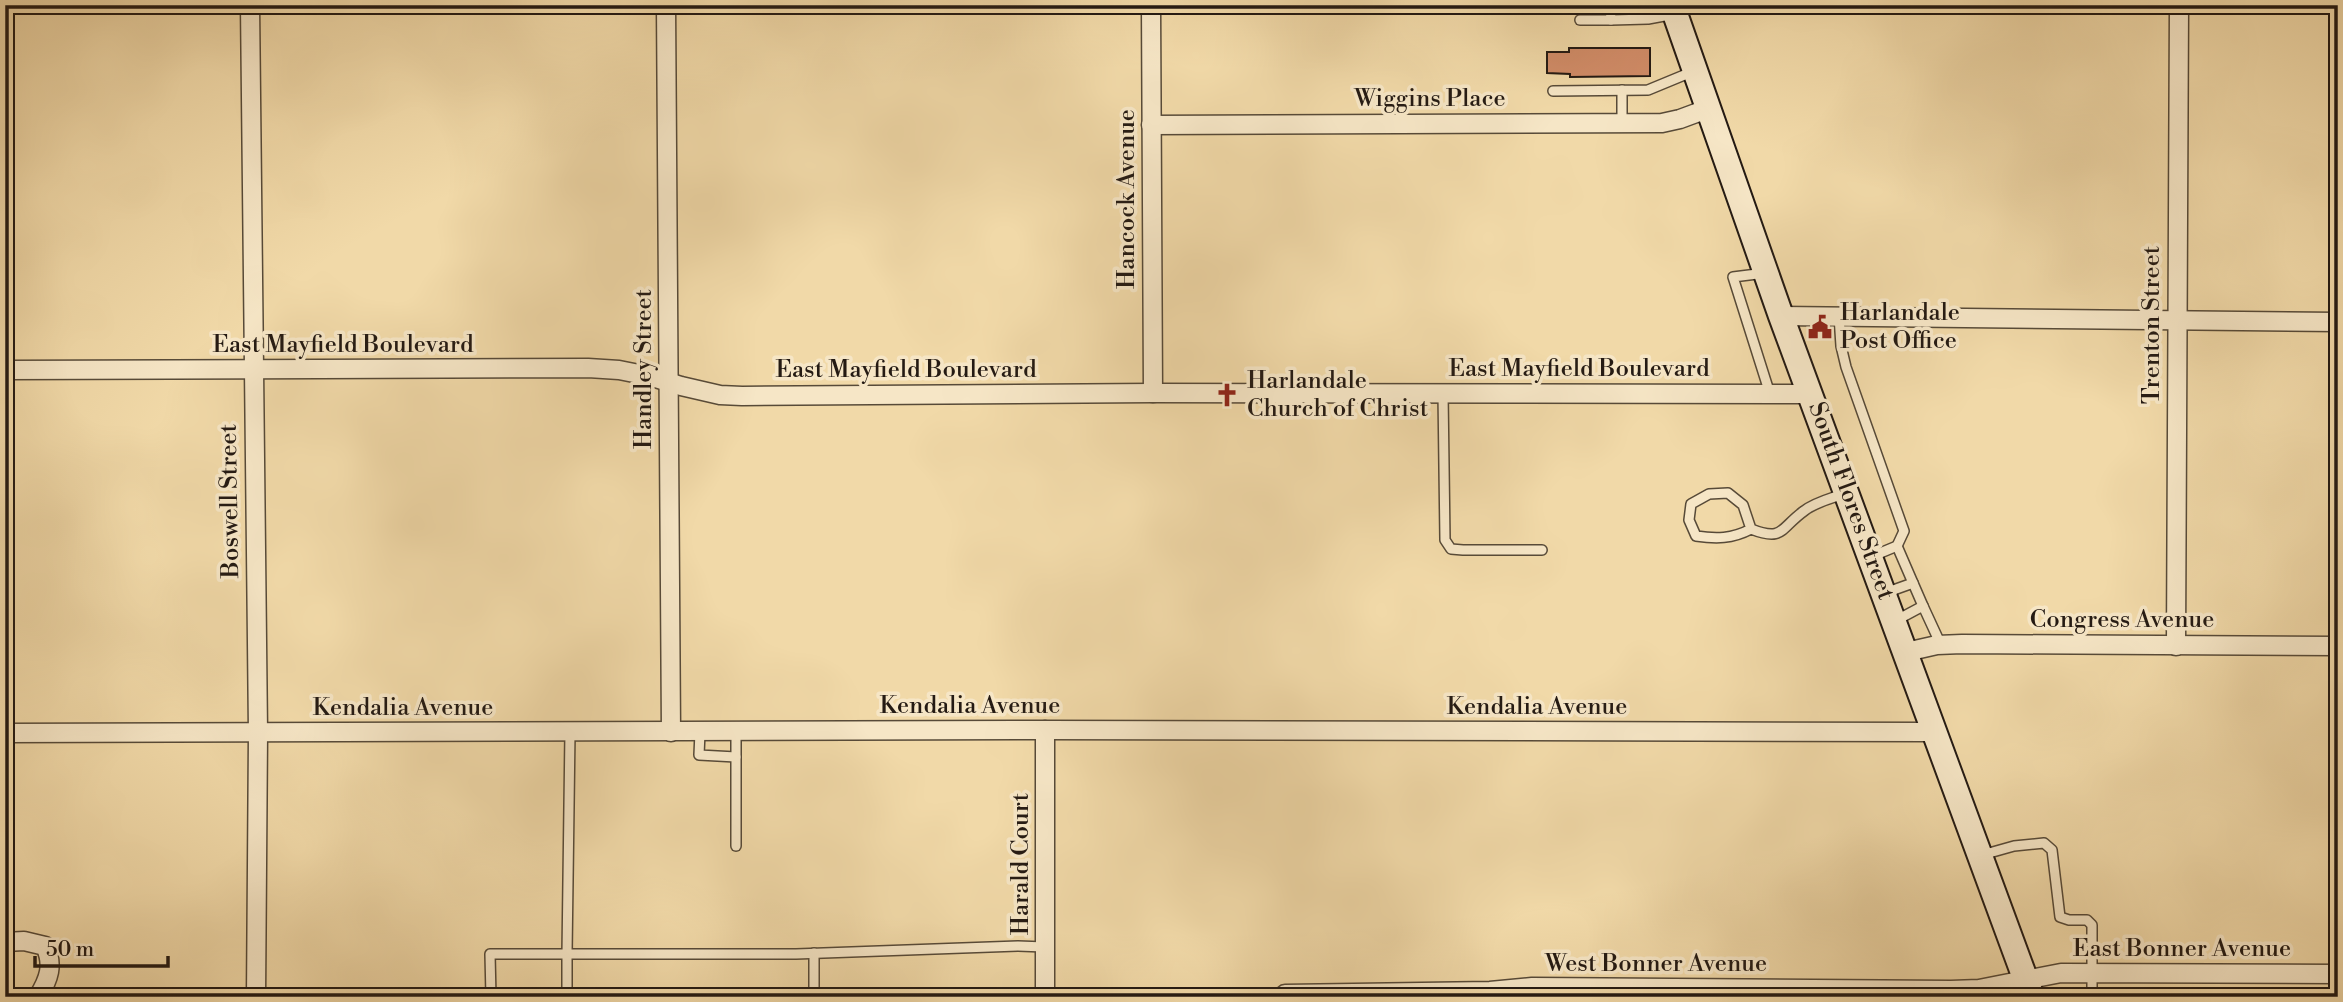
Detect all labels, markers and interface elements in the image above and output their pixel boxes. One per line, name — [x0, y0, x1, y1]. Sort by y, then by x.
street label: Wiggins Place — [1353, 84, 1506, 114]
street label: Hancock Avenue — [1112, 109, 1142, 289]
street label: Trenton Street — [2137, 245, 2167, 404]
street label: Handley Street — [629, 288, 659, 449]
place label: Harlandale Post Office — [1840, 298, 1960, 356]
public building icon: Harlandale Post Office — [1806, 313, 1834, 341]
street label: East Mayfield Boulevard — [212, 330, 474, 360]
street label: East Mayfield Boulevard — [1448, 354, 1710, 384]
street label: East Mayfield Boulevard — [775, 355, 1037, 385]
place label: Harlandale Church of Christ — [1247, 366, 1429, 424]
church icon: Harlandale Church of Christ — [1213, 381, 1241, 409]
street label: South Flores Street — [1801, 398, 1901, 604]
street label: Boswell Street — [214, 423, 246, 579]
street label: Congress Avenue — [2030, 605, 2214, 635]
street label: Kendalia Avenue — [880, 691, 1060, 721]
street label: Kendalia Avenue — [1447, 692, 1627, 722]
street label: Kendalia Avenue — [313, 693, 493, 723]
street label: Harald Court — [1006, 792, 1036, 935]
scale bar — [35, 925, 168, 969]
street label: East Bonner Avenue — [2073, 934, 2291, 964]
text: 50 m — [46, 937, 94, 963]
street label: West Bonner Avenue — [1544, 949, 1767, 979]

